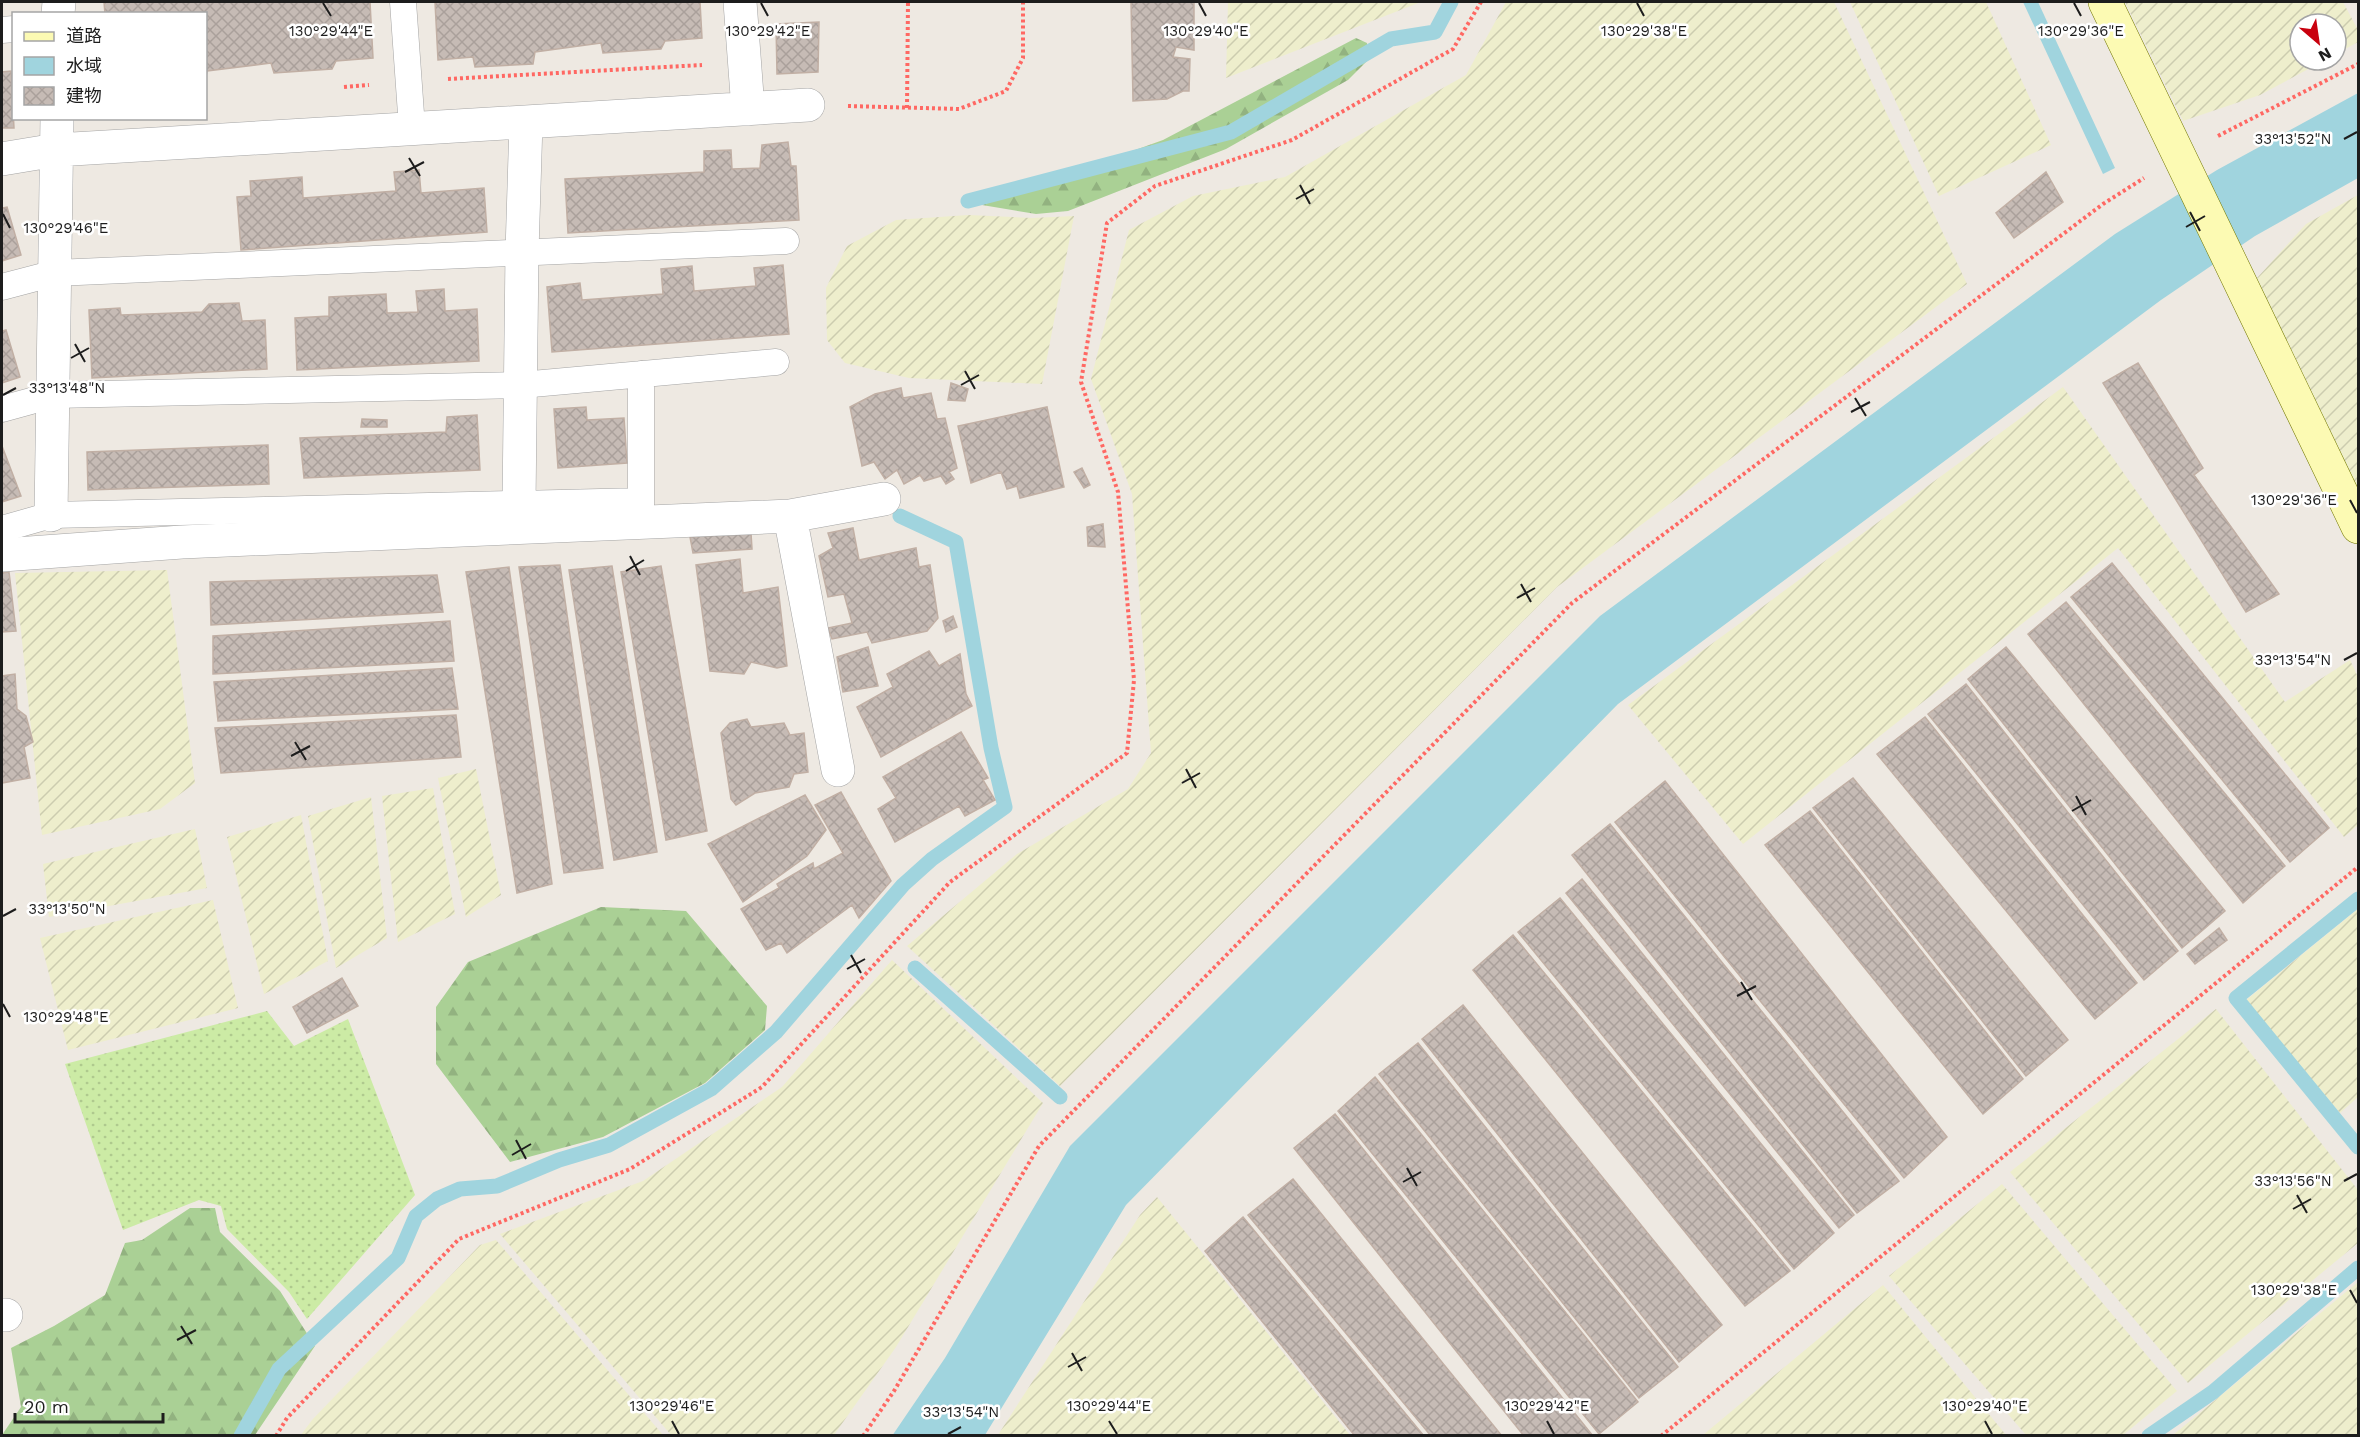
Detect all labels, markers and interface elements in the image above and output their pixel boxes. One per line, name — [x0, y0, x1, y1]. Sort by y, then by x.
legend — [12, 12, 207, 120]
north arrow — [2288, 12, 2348, 72]
text: 130°29'44"E — [289, 22, 373, 40]
text: 130°29'42"E — [726, 22, 810, 40]
text: 130°29'40"E — [1163, 22, 1249, 40]
text: 130°29'38"E — [1601, 22, 1687, 40]
text: 130°29'36"E — [2038, 22, 2124, 40]
text: 道路 — [66, 25, 102, 46]
text: N — [2315, 43, 2335, 66]
text: 水域 — [66, 55, 102, 76]
text: 建物 — [66, 85, 102, 106]
text: 33°13'52"N — [2254, 130, 2332, 148]
text: 130°29'46"E — [24, 219, 108, 237]
text: 33°13'48"N — [29, 379, 105, 397]
text: 130°29'36"E — [2251, 491, 2337, 509]
text: 33°13'54"N — [2255, 651, 2331, 669]
text: 33°13'50"N — [28, 900, 106, 918]
text: 130°29'48"E — [24, 1008, 109, 1026]
text: 33°13'56"N — [2254, 1172, 2332, 1190]
text: 130°29'38"E — [2251, 1281, 2337, 1299]
scale bar — [15, 1386, 164, 1424]
text: 20 m — [24, 1396, 69, 1417]
text: 130°29'46"E — [630, 1397, 714, 1415]
text: 130°29'44"E — [1067, 1397, 1151, 1415]
text: 130°29'42"E — [1505, 1397, 1589, 1415]
text: 130°29'40"E — [1942, 1397, 2028, 1415]
text: 33°13'54"N — [923, 1403, 999, 1421]

